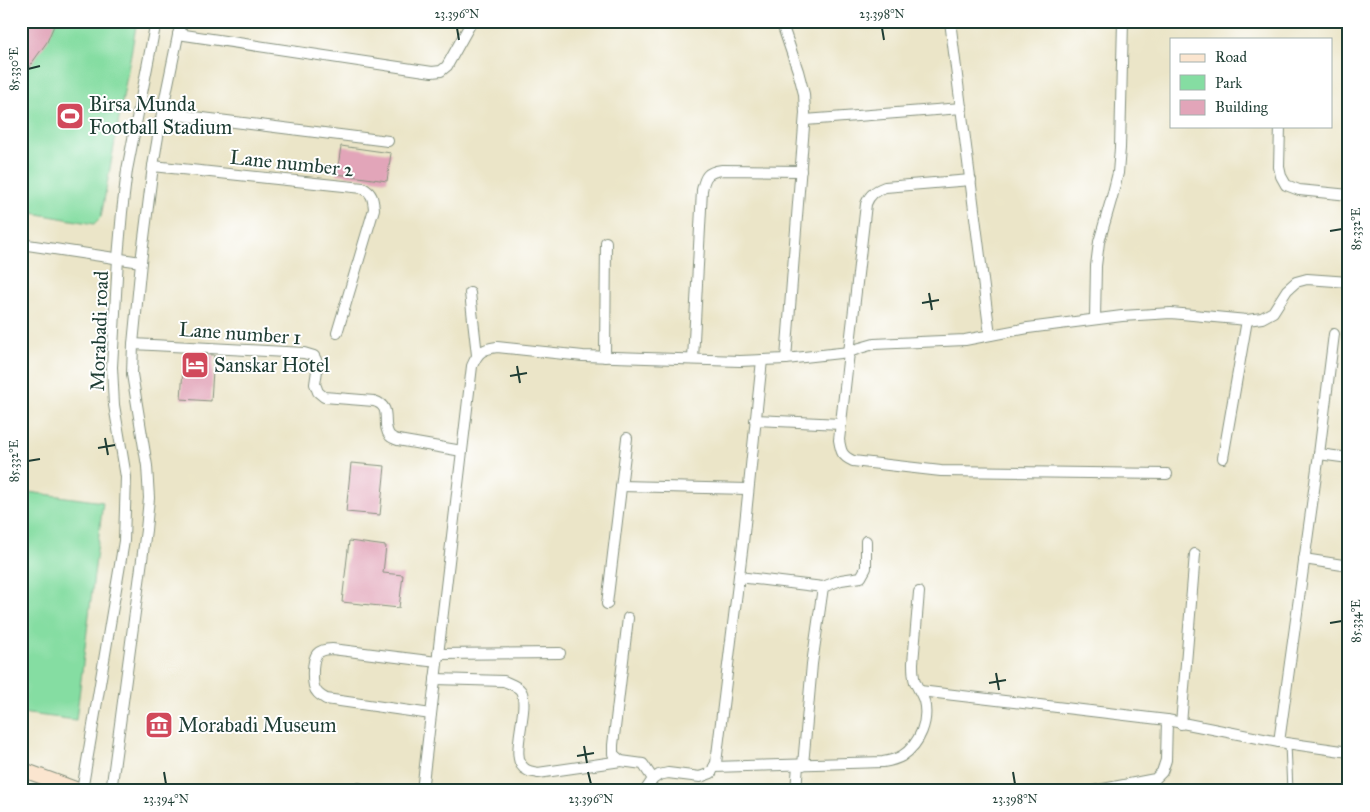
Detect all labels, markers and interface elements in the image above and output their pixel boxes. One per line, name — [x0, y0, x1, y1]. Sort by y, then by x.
text: 23.396°N — [434, 7, 480, 21]
text: 23.398°N — [859, 7, 905, 21]
legend — [1170, 38, 1332, 128]
text: 85.330°E — [7, 47, 21, 91]
text: Road — [1215, 48, 1247, 66]
text: Park — [1215, 74, 1242, 92]
place label: Birsa Munda Football Stadium — [89, 92, 233, 139]
text: Building — [1215, 98, 1269, 116]
sports icon: Birsa Munda Football Stadium — [55, 101, 85, 131]
street label: Lane number 2 — [229, 145, 355, 181]
text: 85.332°E — [1349, 207, 1363, 250]
street label: Morabadi road — [85, 270, 113, 392]
street label: Lane number 1 — [178, 317, 302, 349]
hotel icon: Sanskar Hotel — [180, 350, 210, 380]
place label: Sanskar Hotel — [214, 353, 330, 377]
text: 85.332°E — [7, 439, 21, 482]
text: 85.334°E — [1349, 599, 1363, 643]
museum icon: Morabadi Museum — [144, 710, 174, 740]
place label: Morabadi Museum — [178, 713, 337, 737]
text: 23.394°N — [143, 792, 189, 806]
text: 23.396°N — [568, 792, 614, 806]
text: 23.398°N — [992, 792, 1038, 806]

